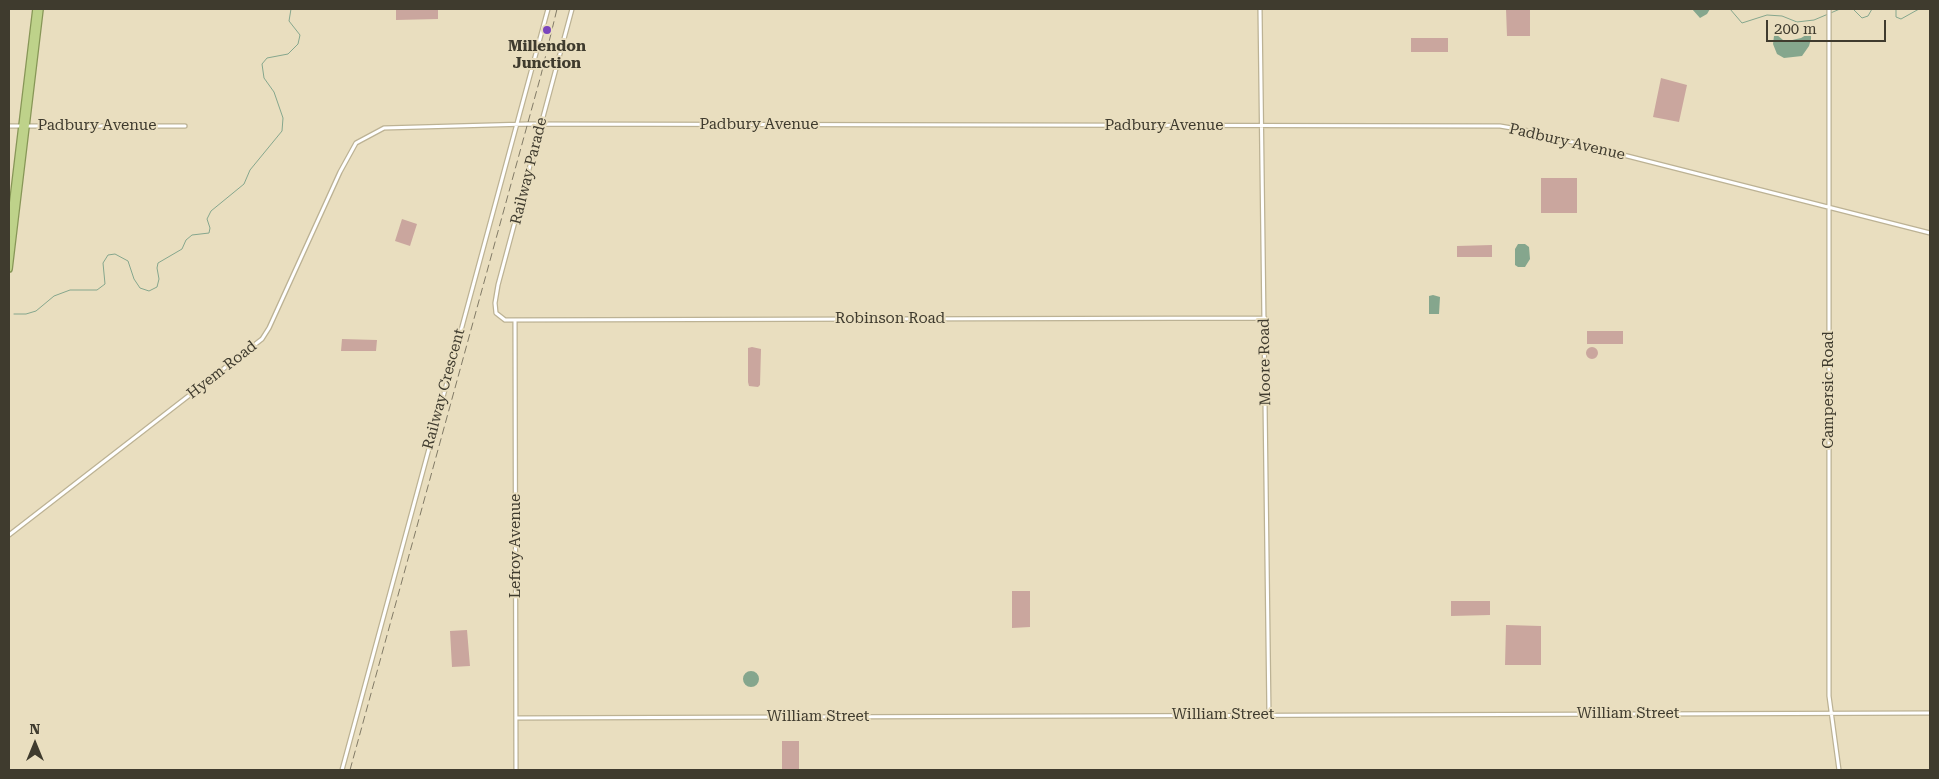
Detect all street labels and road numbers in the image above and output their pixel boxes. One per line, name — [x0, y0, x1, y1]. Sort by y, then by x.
street label: Railway Parade — [507, 116, 551, 226]
street label: Padbury Avenue — [700, 116, 818, 134]
street label: Padbury Avenue — [38, 117, 156, 135]
street label: Padbury Avenue — [1105, 117, 1223, 135]
street label: Padbury Avenue — [1507, 120, 1627, 164]
street label: Robinson Road — [835, 310, 945, 328]
street label: Moore Road — [1255, 318, 1275, 406]
street label: Railway Crescent — [419, 327, 469, 451]
street label: Campersic Road — [1820, 331, 1838, 449]
street label: Hyem Road — [184, 337, 260, 403]
street label: Lefroy Avenue — [507, 494, 525, 598]
street label: William Street — [1577, 705, 1679, 723]
street label: William Street — [1172, 706, 1274, 724]
street label: William Street — [767, 708, 869, 726]

